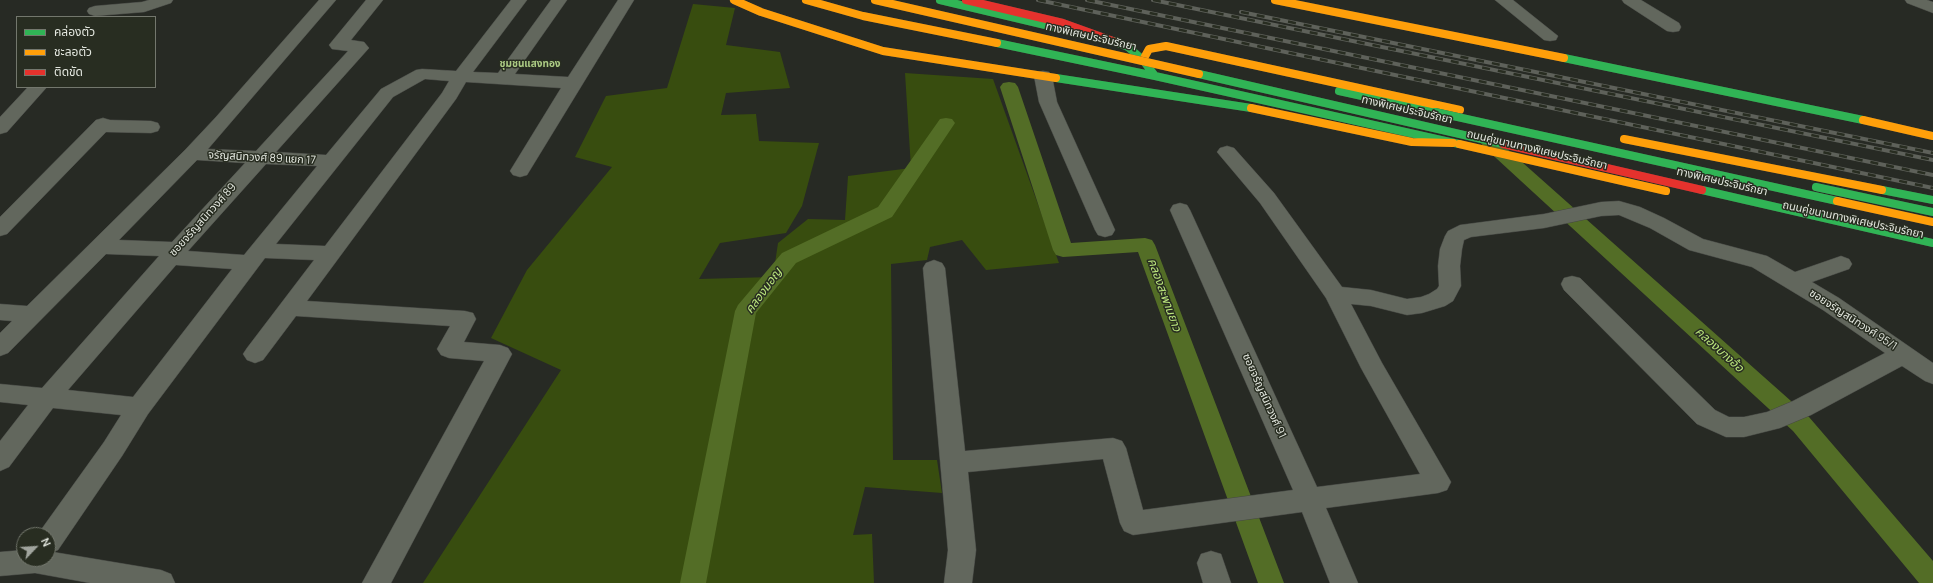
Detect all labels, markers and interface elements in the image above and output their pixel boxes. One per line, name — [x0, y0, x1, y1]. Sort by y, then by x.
legend — [16, 16, 156, 88]
street label: ทางพิเศษประจิมรัถยา — [1044, 20, 1138, 54]
text: คล่องตัว — [54, 23, 95, 40]
text: ชะลอตัว — [54, 43, 92, 60]
district label: ชุมชนแสงทอง — [499, 58, 561, 70]
text: ติดขัด — [54, 63, 83, 80]
street label: ทางพิเศษประจิมรัถยา — [1360, 93, 1454, 127]
street label: ถนนคู่ขนานทางพิเศษประจิมรัถยา — [1465, 127, 1609, 173]
street label: จรัญสนิทวงศ์ 89 แยก 17 — [208, 149, 316, 167]
street label: ทางพิเศษประจิมรัถยา — [1675, 165, 1769, 199]
street label: ซอยจรัญสนิทวงศ์ 89 — [167, 181, 239, 259]
street label: ถนนคู่ขนานทางพิเศษประจิมรัถยา — [1781, 199, 1925, 241]
water label: คลองสะพานยาว — [1144, 256, 1184, 334]
water label: คลองมอญ — [743, 265, 785, 317]
street label: ซอยจรัญสนิทวงศ์ 95/1 — [1807, 287, 1899, 353]
water label: คลองบางอ้อ — [1692, 325, 1746, 375]
street label: ซอยจรัญสนิทวงศ์ 91 — [1239, 352, 1289, 440]
north arrow — [16, 527, 56, 567]
text: N — [38, 535, 55, 549]

